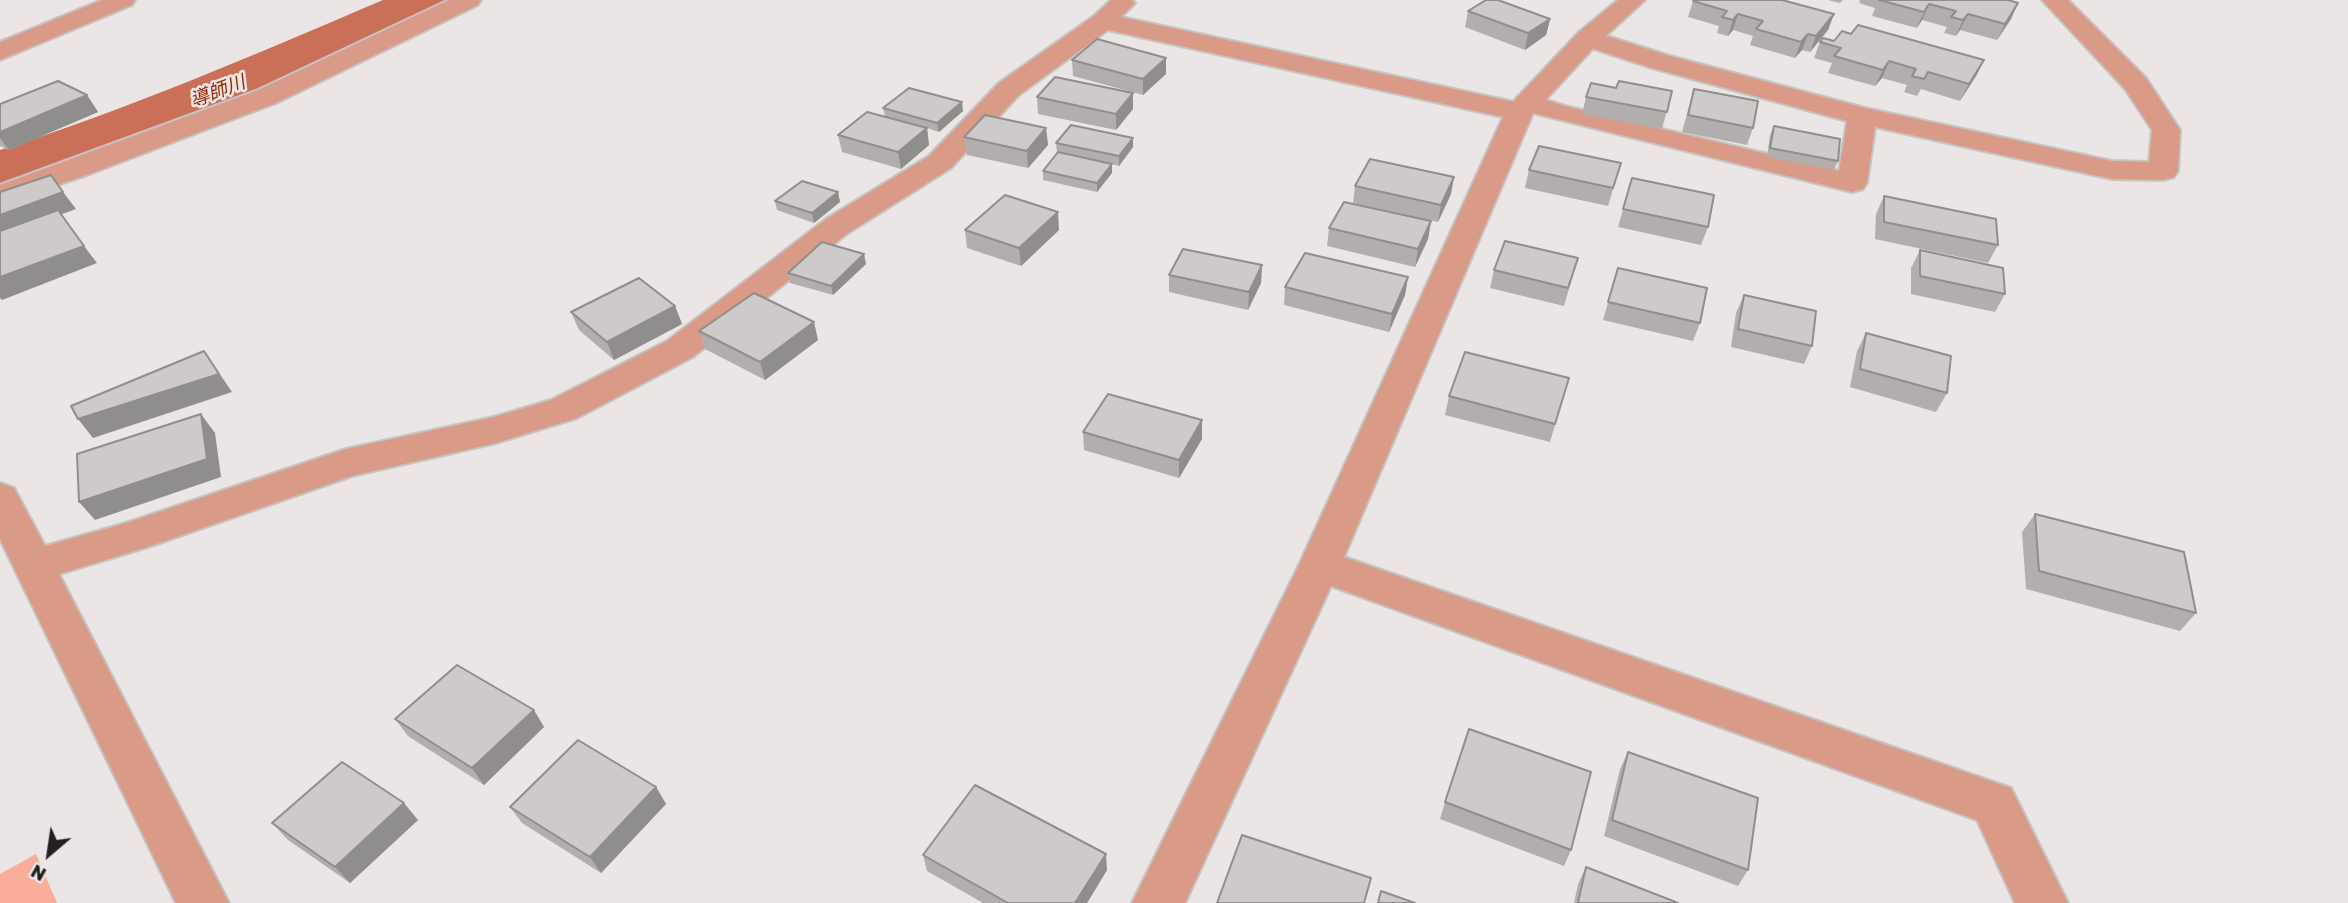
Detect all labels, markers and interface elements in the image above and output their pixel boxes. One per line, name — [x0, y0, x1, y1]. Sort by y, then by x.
water label: 導師川 — [187, 71, 249, 113]
north arrow — [14, 819, 84, 889]
text: N — [27, 859, 50, 886]

